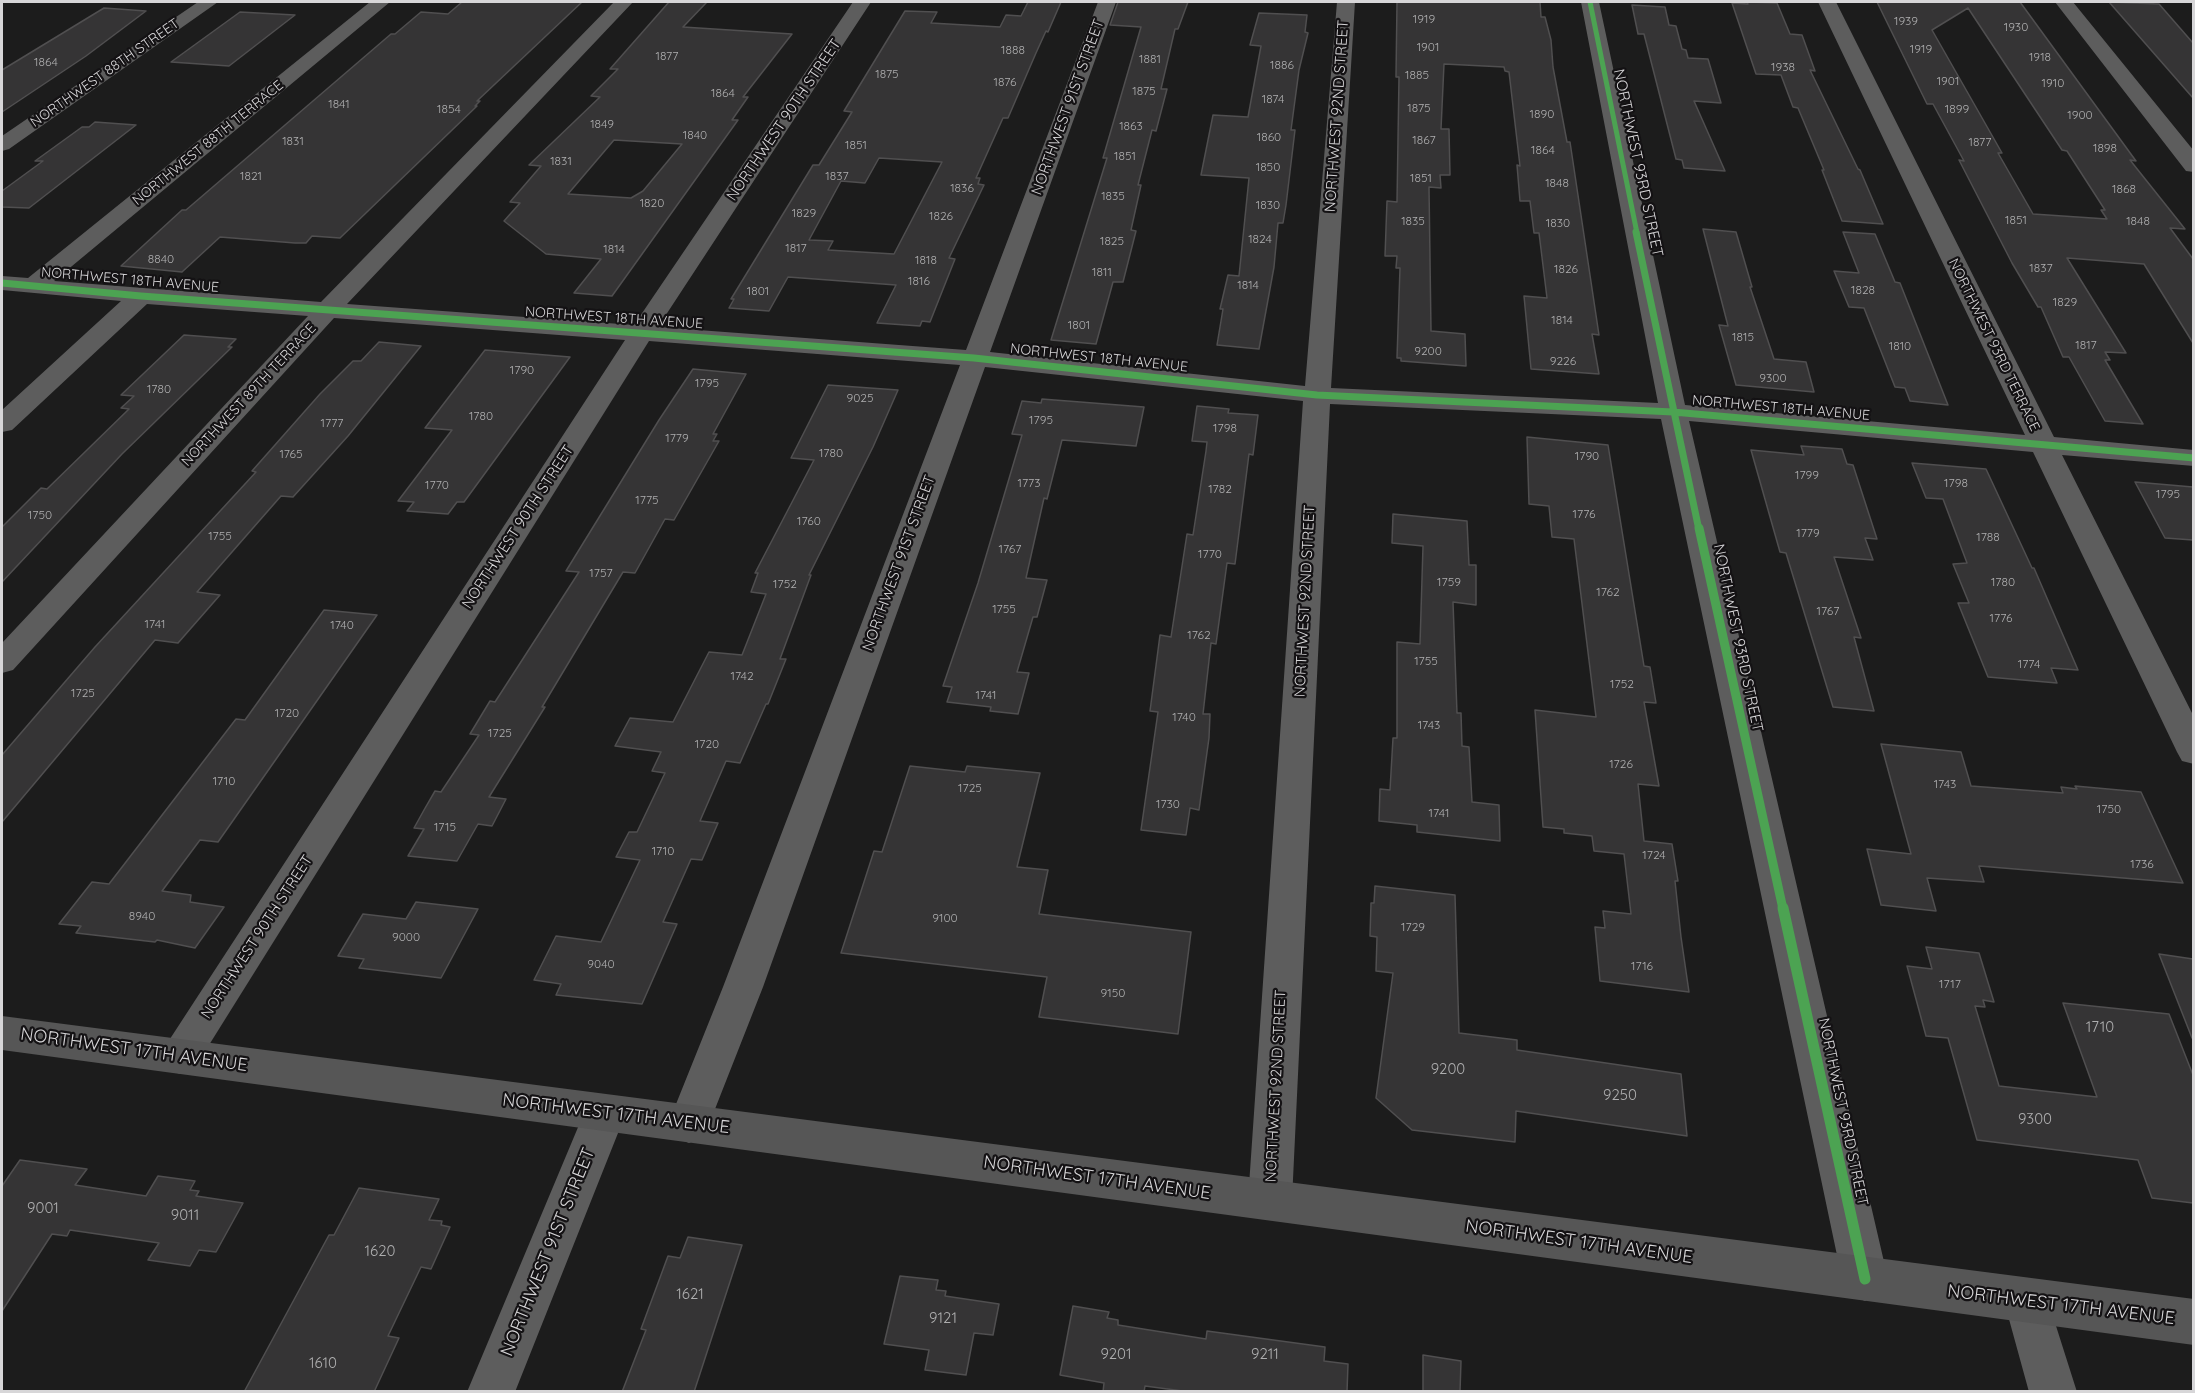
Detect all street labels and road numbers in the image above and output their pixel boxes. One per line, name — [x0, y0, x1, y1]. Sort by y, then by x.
street label: NORTHWEST 88TH STREET — [27, 15, 183, 131]
street label: NORTHWEST 91ST STREET — [1028, 17, 1108, 197]
street label: NORTHWEST 92ND STREET — [1321, 19, 1353, 213]
street label: NORTHWEST 90TH STREET — [723, 36, 845, 204]
street label: NORTHWEST 93RD STREET — [1609, 67, 1667, 259]
street label: NORTHWEST 88TH TERRACE — [129, 77, 287, 209]
street label: NORTHWEST 93RD TERRACE — [1945, 256, 2043, 434]
street label: NORTHWEST 18TH AVENUE — [40, 264, 220, 296]
street label: NORTHWEST 18TH AVENUE — [524, 303, 704, 333]
street label: NORTHWEST 89TH TERRACE — [178, 320, 320, 470]
street label: NORTHWEST 18TH AVENUE — [1009, 340, 1189, 376]
street label: NORTHWEST 18TH AVENUE — [1691, 392, 1871, 424]
street label: NORTHWEST 90TH STREET — [458, 442, 578, 612]
street label: NORTHWEST 91ST STREET — [859, 473, 939, 653]
street label: NORTHWEST 92ND STREET — [1291, 504, 1319, 698]
street label: NORTHWEST 93RD STREET — [1709, 542, 1767, 734]
street label: NORTHWEST 90TH STREET — [197, 852, 317, 1022]
street label: NORTHWEST 92ND STREET — [1262, 989, 1290, 1183]
street label: NORTHWEST 93RD STREET — [1814, 1016, 1872, 1208]
street label: NORTHWEST 17TH AVENUE — [19, 1023, 249, 1077]
street label: NORTHWEST 17TH AVENUE — [501, 1089, 731, 1139]
street label: NORTHWEST 91ST STREET — [496, 1145, 600, 1359]
street label: NORTHWEST 17TH AVENUE — [982, 1151, 1212, 1205]
street label: NORTHWEST 17TH AVENUE — [1464, 1215, 1694, 1269]
street label: NORTHWEST 17TH AVENUE — [1946, 1280, 2176, 1330]

